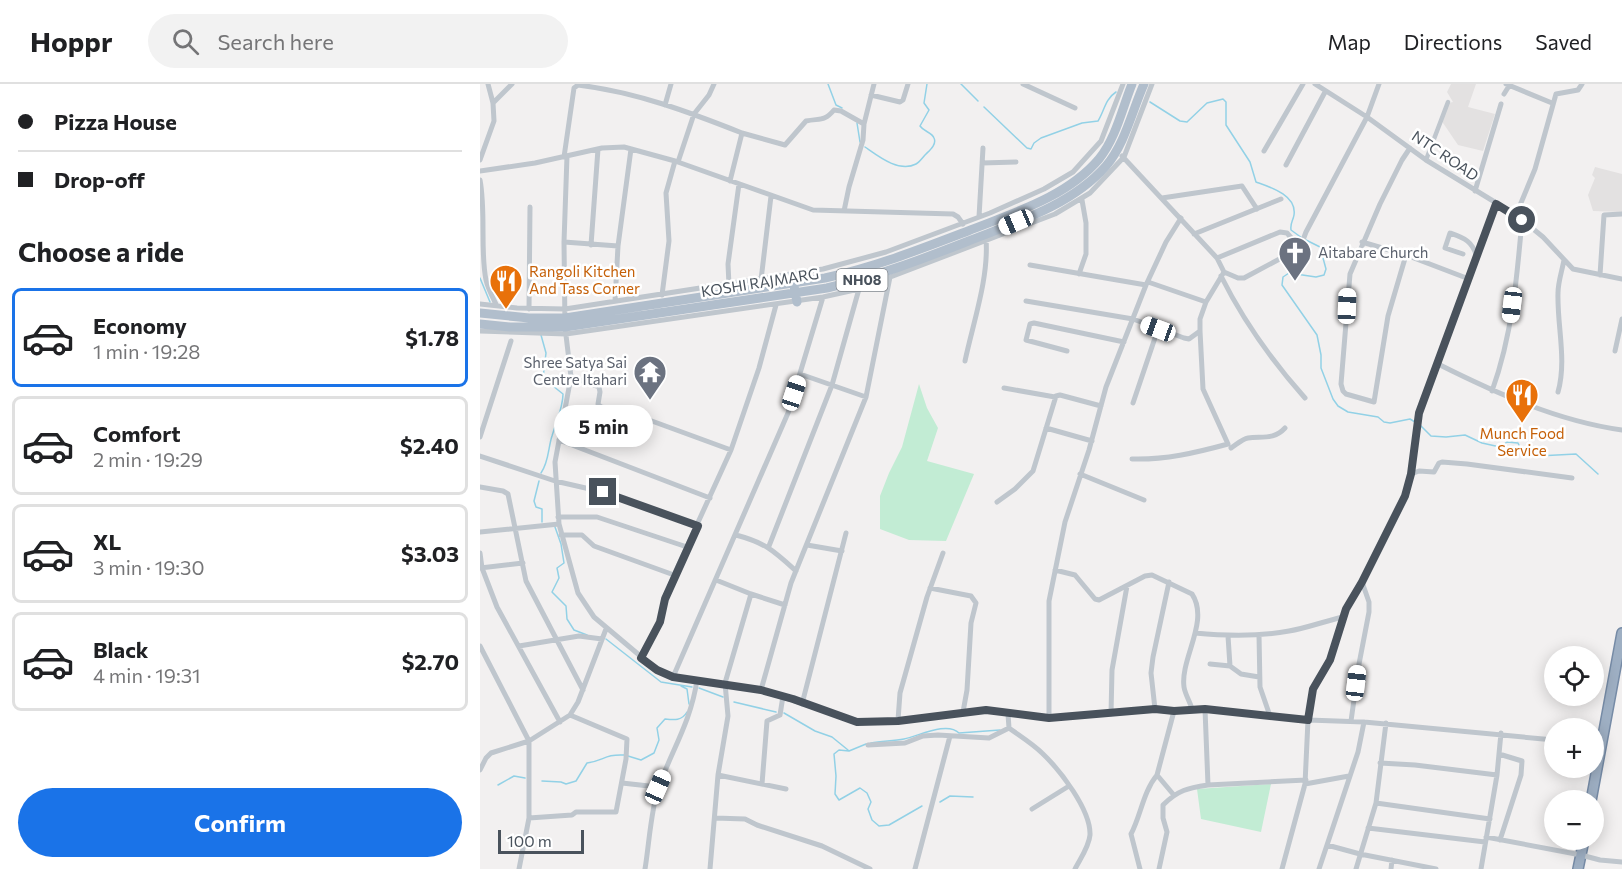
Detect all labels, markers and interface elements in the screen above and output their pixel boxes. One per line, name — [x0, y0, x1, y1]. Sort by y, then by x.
search box — [148, 14, 568, 68]
text: Hoppr — [30, 24, 112, 58]
icon: search — [169, 25, 202, 58]
text: Search here — [217, 28, 334, 55]
text: Map — [1328, 29, 1371, 54]
text: Directions — [1404, 29, 1502, 54]
text: Saved — [1535, 29, 1592, 54]
text: Pizza House — [54, 108, 177, 135]
street label: NTC ROAD — [1409, 126, 1482, 184]
text: Drop-off — [54, 166, 145, 193]
route start — [1508, 206, 1535, 233]
car — [996, 207, 1036, 237]
text: Choose a ride — [18, 235, 184, 268]
church icon: Aitabare Church — [1277, 235, 1313, 282]
place label: Aitabare Church — [1318, 243, 1428, 261]
place label: Rangoli Kitchen And Tass Corner — [529, 262, 640, 297]
restaurant icon: Rangoli Kitchen And Tass Corner — [488, 263, 524, 310]
street label: KOSHI RAJMARG — [700, 264, 820, 300]
road number: NH08 — [836, 269, 887, 291]
car — [1501, 286, 1523, 324]
car — [1337, 288, 1357, 324]
icon: car — [21, 311, 75, 365]
text: Economy — [93, 312, 187, 339]
car — [1138, 314, 1178, 344]
text: $1.78 — [405, 324, 459, 351]
text: 1 min · 19:28 — [93, 339, 200, 363]
place label: Shree Satya Sai Centre Itahari — [524, 353, 627, 388]
temple icon: Shree Satya Sai Centre Itahari — [632, 354, 668, 401]
car — [780, 373, 808, 413]
restaurant icon: Munch Food Service — [1504, 377, 1540, 424]
callout: 5 min — [554, 405, 652, 447]
text: 5 min — [578, 414, 629, 438]
icon: car — [21, 419, 75, 473]
text: Comfort — [93, 420, 181, 447]
place label: Munch Food Service — [1479, 424, 1565, 459]
text: $2.40 — [400, 432, 459, 459]
text: 2 min · 19:29 — [93, 447, 203, 471]
route end — [589, 478, 616, 505]
icon: car — [21, 527, 75, 581]
text: XL — [93, 528, 121, 555]
text: $3.03 — [401, 540, 459, 567]
text: 3 min · 19:30 — [93, 555, 205, 579]
icon: car — [21, 635, 75, 689]
text: Black — [93, 636, 148, 663]
map controls — [1544, 646, 1604, 850]
button: locate — [1544, 646, 1604, 706]
text: $2.70 — [402, 648, 459, 675]
text: 4 min · 19:31 — [93, 663, 201, 687]
car — [1345, 664, 1367, 702]
button: + — [1544, 718, 1604, 778]
car — [642, 767, 674, 807]
button: Confirm — [18, 788, 462, 857]
button: − — [1544, 790, 1604, 850]
scale bar — [498, 827, 584, 854]
text: 100 m — [507, 831, 552, 850]

